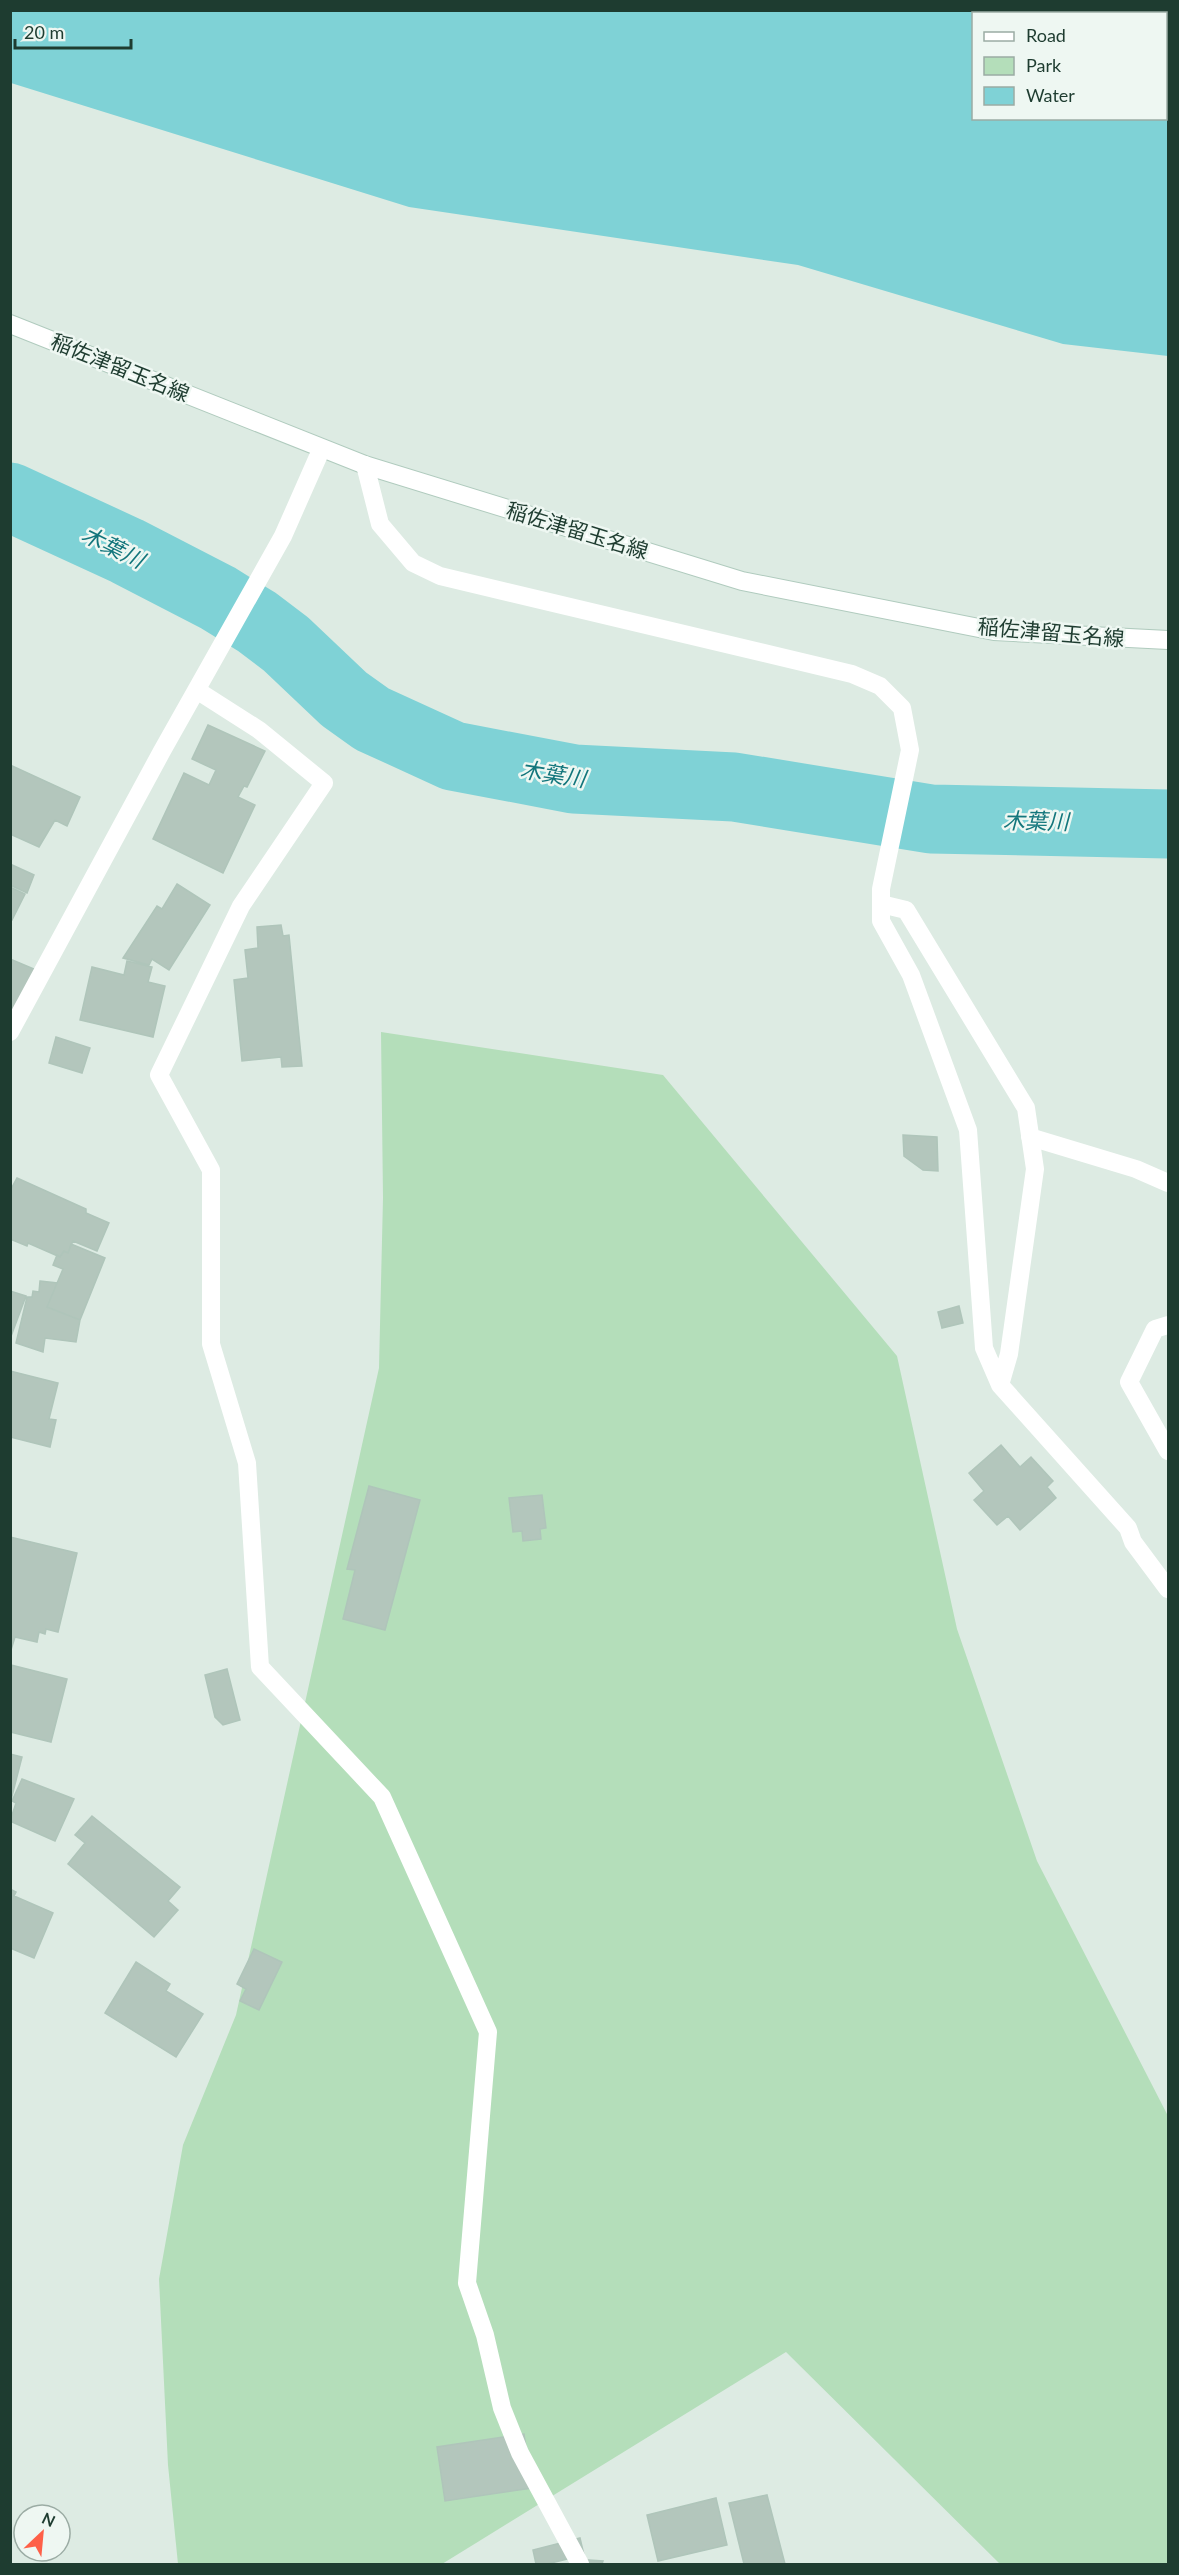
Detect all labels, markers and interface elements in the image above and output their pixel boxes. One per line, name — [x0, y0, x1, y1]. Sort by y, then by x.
scale bar — [15, 12, 130, 50]
legend — [972, 12, 1167, 120]
text: 20 m — [24, 21, 64, 43]
text: Road — [1026, 24, 1066, 46]
text: Park — [1026, 54, 1062, 76]
text: Water — [1026, 84, 1075, 106]
street label: 稲佐津留玉名線 — [48, 327, 193, 406]
street label: 稲佐津留玉名線 — [503, 496, 651, 563]
water label: 木葉川 — [78, 520, 151, 574]
street label: 稲佐津留玉名線 — [977, 613, 1125, 650]
water label: 木葉川 — [518, 755, 590, 792]
water label: 木葉川 — [1003, 806, 1071, 835]
north arrow — [12, 2503, 72, 2563]
text: N — [39, 2508, 58, 2530]

